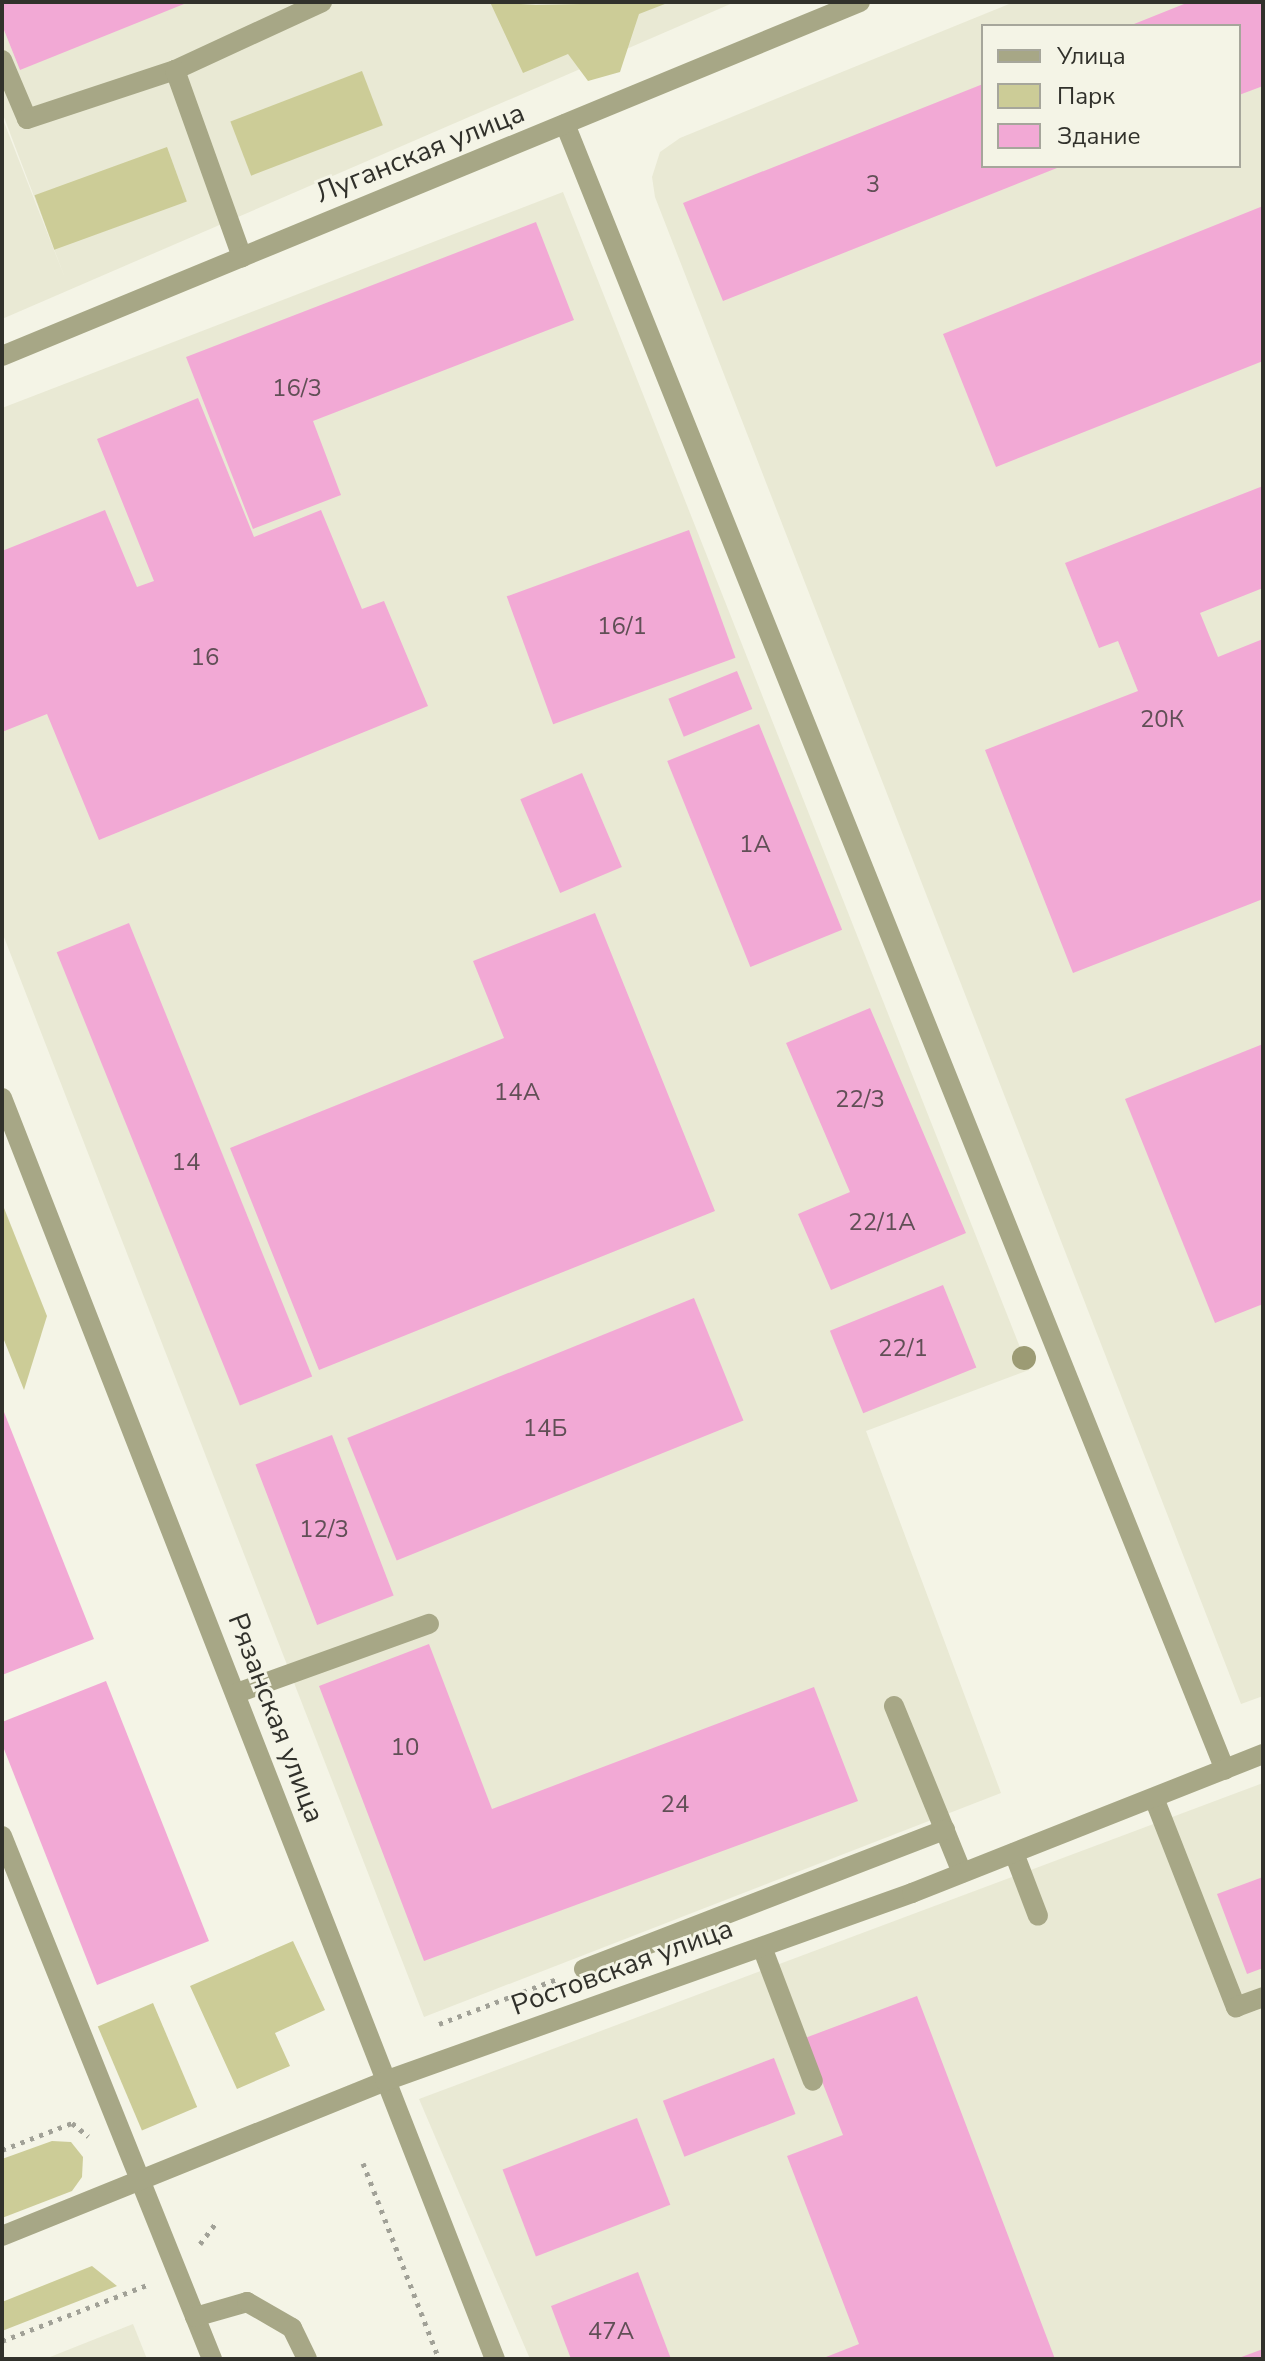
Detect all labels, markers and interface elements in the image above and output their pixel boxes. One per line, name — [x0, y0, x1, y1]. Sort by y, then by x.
legend — [981, 24, 1241, 168]
text: Улица — [1057, 40, 1126, 72]
text: Парк — [1057, 80, 1115, 112]
street label: Луганская улица — [311, 96, 529, 210]
text: Здание — [1057, 120, 1141, 152]
house number: 3 — [866, 171, 880, 199]
house number: 16/3 — [272, 375, 322, 403]
house number: 16/1 — [597, 613, 647, 641]
house number: 16 — [191, 644, 219, 672]
house number: 20К — [1140, 706, 1184, 734]
house number: 1А — [739, 831, 771, 859]
house number: 14А — [494, 1079, 540, 1107]
house number: 22/3 — [835, 1086, 885, 1114]
house number: 14 — [172, 1149, 200, 1177]
house number: 22/1А — [848, 1209, 916, 1237]
house number: 22/1 — [878, 1335, 928, 1363]
house number: 14Б — [523, 1415, 567, 1443]
house number: 12/3 — [299, 1516, 349, 1544]
street label: Рязанская улица — [221, 1608, 331, 1828]
house number: 10 — [391, 1734, 419, 1762]
house number: 24 — [661, 1791, 689, 1819]
street label: Ростовская улица — [507, 1911, 737, 2023]
house number: 47А — [588, 2318, 634, 2346]

